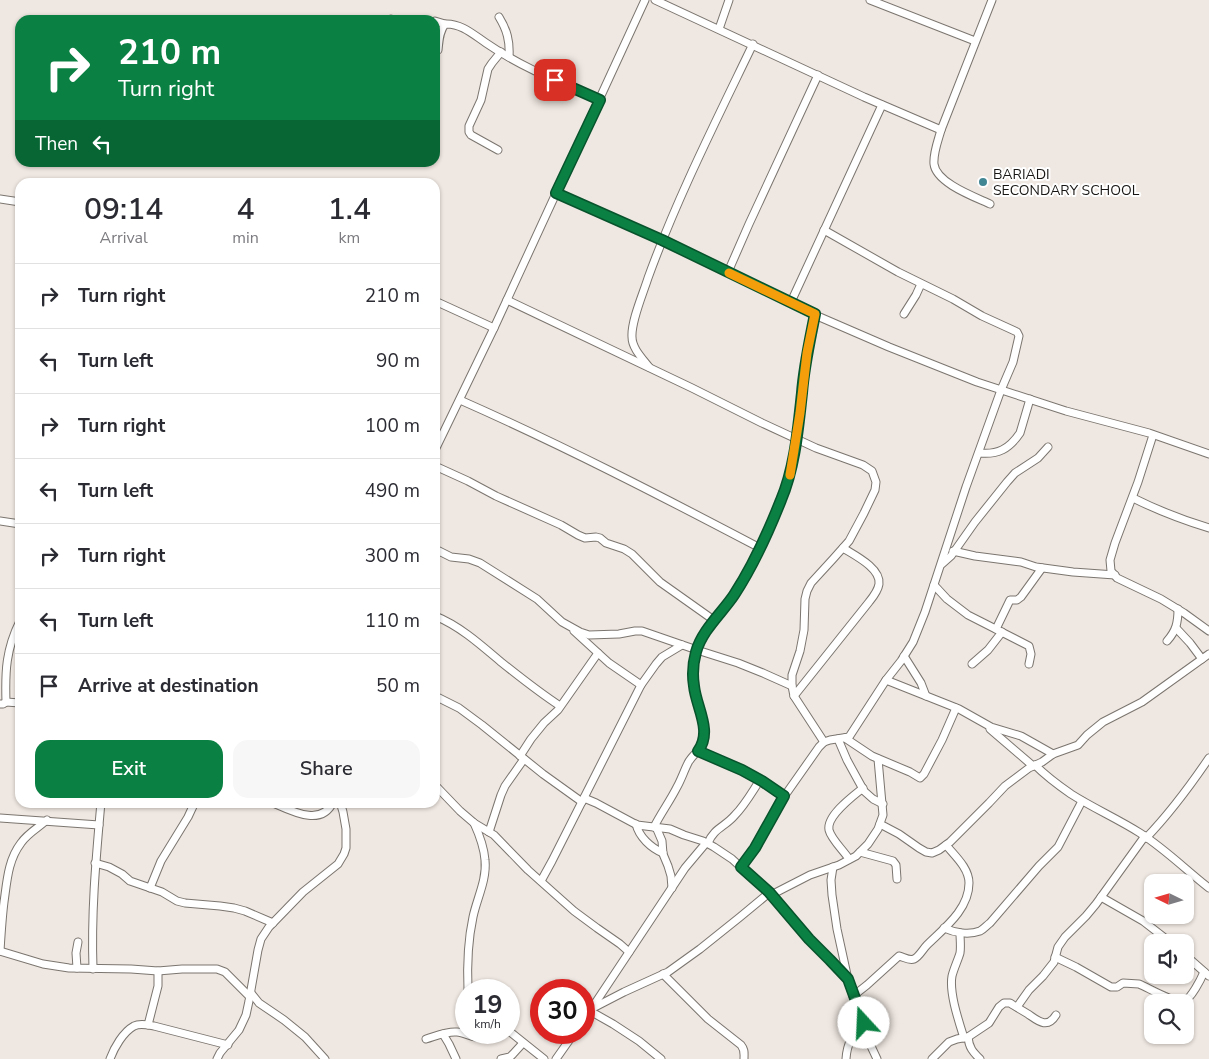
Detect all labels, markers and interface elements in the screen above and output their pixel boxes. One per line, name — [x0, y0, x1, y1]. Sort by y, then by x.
text: 210 m — [118, 29, 221, 76]
icon: right — [35, 35, 100, 100]
pin — [534, 59, 576, 101]
icon: arrive — [541, 66, 569, 94]
text: Turn right — [118, 74, 214, 104]
icon: left — [88, 130, 116, 158]
text: Then — [35, 131, 78, 157]
place label: BARIADI SECONDARY SCHOOL — [993, 165, 1140, 200]
marker: BARIADI SECONDARY SCHOOL — [977, 176, 989, 188]
text: 09:14 — [84, 189, 163, 230]
text: 4 — [237, 189, 255, 230]
text: 1.4 — [328, 189, 371, 230]
text: Arrival — [100, 227, 148, 249]
text: min — [232, 227, 259, 249]
text: km — [339, 227, 360, 249]
icon: right — [35, 282, 63, 310]
text: Turn right — [78, 283, 165, 309]
text: 210 m — [365, 283, 420, 309]
icon: left — [35, 347, 63, 375]
text: Turn left — [78, 348, 153, 374]
text: 90 m — [376, 348, 420, 374]
icon: right — [35, 412, 63, 440]
text: Turn right — [78, 413, 165, 439]
text: 100 m — [365, 413, 420, 439]
icon: left — [35, 477, 63, 505]
text: Turn left — [78, 478, 153, 504]
text: 490 m — [365, 478, 420, 504]
icon: right — [35, 542, 63, 570]
text: Turn right — [78, 543, 165, 569]
text: 300 m — [365, 543, 420, 569]
icon: left — [35, 607, 63, 635]
text: Turn left — [78, 608, 153, 634]
text: 110 m — [365, 608, 420, 634]
icon: arrive — [35, 672, 63, 700]
text: Arrive at destination — [78, 673, 259, 699]
text: 50 m — [376, 673, 420, 699]
button: Exit — [35, 740, 223, 798]
button: Share — [233, 740, 420, 798]
north arrow — [1144, 874, 1194, 924]
map controls — [1144, 874, 1194, 1044]
button: sound — [1144, 934, 1194, 984]
speed limit sign: 30 — [530, 979, 595, 1044]
text: 19 — [472, 988, 503, 1022]
button: search — [1144, 994, 1194, 1044]
position arrow — [837, 996, 889, 1048]
text: km/h — [474, 1016, 501, 1032]

